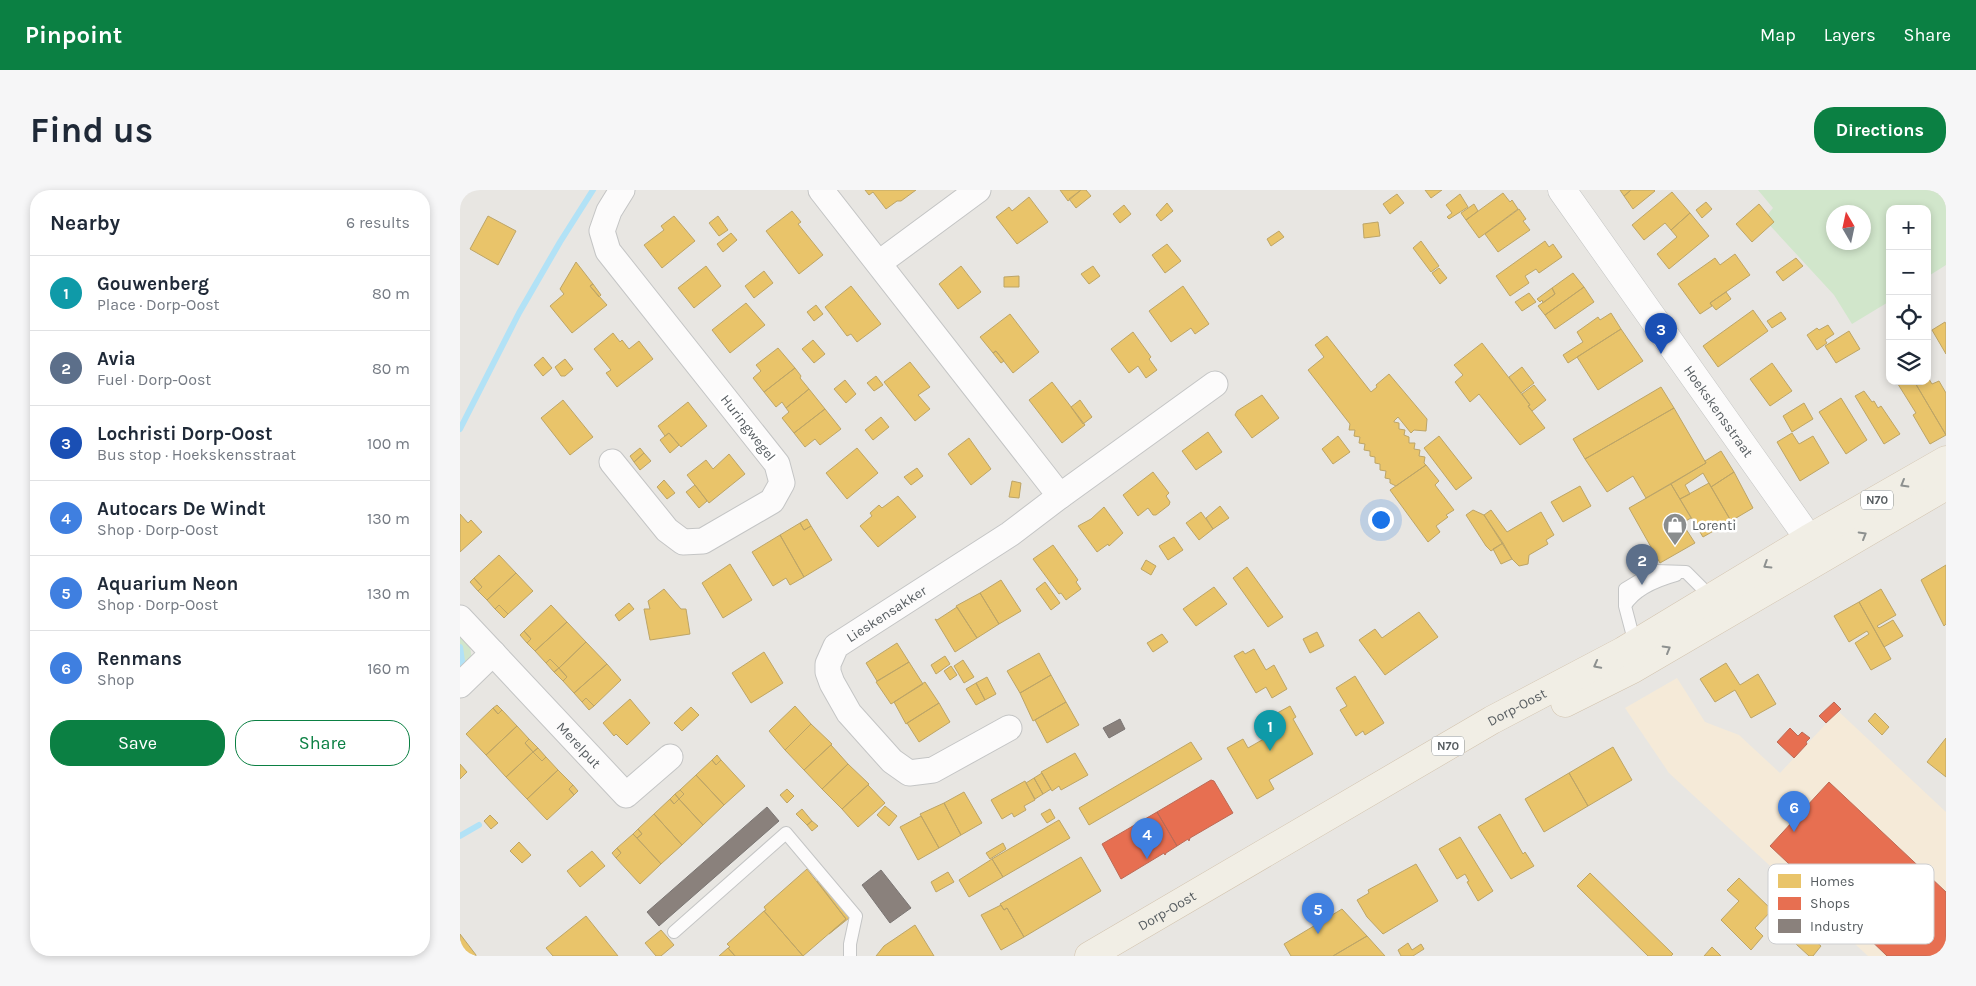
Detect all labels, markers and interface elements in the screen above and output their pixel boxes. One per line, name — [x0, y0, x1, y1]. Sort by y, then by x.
text: Pinpoint — [25, 21, 122, 49]
text: Map — [1760, 24, 1796, 46]
text: Layers — [1824, 24, 1876, 46]
text: Share — [1904, 24, 1951, 46]
button: Directions — [1814, 107, 1946, 153]
text: Find us — [30, 110, 153, 151]
north arrow — [1826, 205, 1871, 250]
map controls — [1886, 205, 1931, 385]
button: + — [1886, 205, 1931, 250]
text: Nearby — [50, 211, 120, 235]
text: 6 results — [346, 213, 410, 232]
button: − — [1886, 250, 1931, 295]
text: Gouwenberg — [97, 273, 209, 295]
text: 1 — [63, 284, 69, 303]
text: 80 m — [372, 284, 410, 303]
text: Place · Dorp-Oost — [97, 295, 220, 314]
button: locate — [1886, 295, 1931, 340]
pin: 3 — [1645, 313, 1677, 354]
button: layers — [1886, 340, 1931, 385]
text: Avia — [97, 348, 136, 370]
text: 2 — [61, 359, 71, 378]
text: 80 m — [372, 359, 410, 378]
street label: Hoekskensstraat — [1680, 362, 1757, 460]
text: Fuel · Dorp-Oost — [97, 370, 211, 389]
street label: Huringwegel — [717, 391, 779, 465]
text: Lochristi Dorp-Oost — [97, 423, 272, 445]
text: 3 — [61, 434, 71, 453]
text: 100 m — [367, 434, 410, 453]
text: Bus stop · Hoekskensstraat — [97, 445, 296, 464]
one-way arrow — [1900, 478, 1909, 488]
road number: N70 — [1861, 490, 1893, 510]
text: Autocars De Windt — [97, 498, 266, 520]
your location — [1368, 507, 1394, 533]
text: 4 — [61, 509, 71, 528]
text: 130 m — [367, 509, 410, 528]
shop icon: Lorenti — [1662, 512, 1688, 546]
place label: Lorenti — [1692, 517, 1736, 534]
text: Shop · Dorp-Oost — [97, 520, 218, 539]
one-way arrow — [1858, 532, 1867, 542]
pin: 2 — [1626, 544, 1658, 585]
one-way arrow — [1763, 559, 1773, 568]
text: Aquarium Neon — [97, 573, 238, 595]
street label: Lieskensakker — [843, 581, 930, 646]
text: 5 — [61, 584, 71, 603]
text: 130 m — [367, 584, 410, 603]
text: Shop · Dorp-Oost — [97, 595, 218, 614]
one-way arrow — [1662, 646, 1671, 656]
text: Renmans — [97, 648, 182, 670]
text: 6 — [61, 659, 71, 678]
text: 160 m — [367, 659, 410, 678]
one-way arrow — [1593, 659, 1602, 669]
text: Shop — [97, 670, 134, 689]
street label: Dorp-Oost — [1484, 684, 1549, 729]
pin: 1 — [1254, 710, 1286, 751]
street label: Merelput — [553, 718, 605, 772]
button: Save — [50, 720, 225, 766]
button: Share — [235, 720, 410, 766]
road number: N70 — [1432, 736, 1464, 756]
pin: 6 — [1778, 791, 1810, 832]
pin: 4 — [1131, 818, 1163, 859]
legend — [1768, 864, 1934, 944]
text: Homes — [1810, 873, 1855, 890]
street label: Dorp-Oost — [1135, 887, 1199, 934]
pin: 5 — [1302, 893, 1334, 934]
text: Shops — [1810, 895, 1850, 912]
text: Industry — [1810, 918, 1864, 935]

